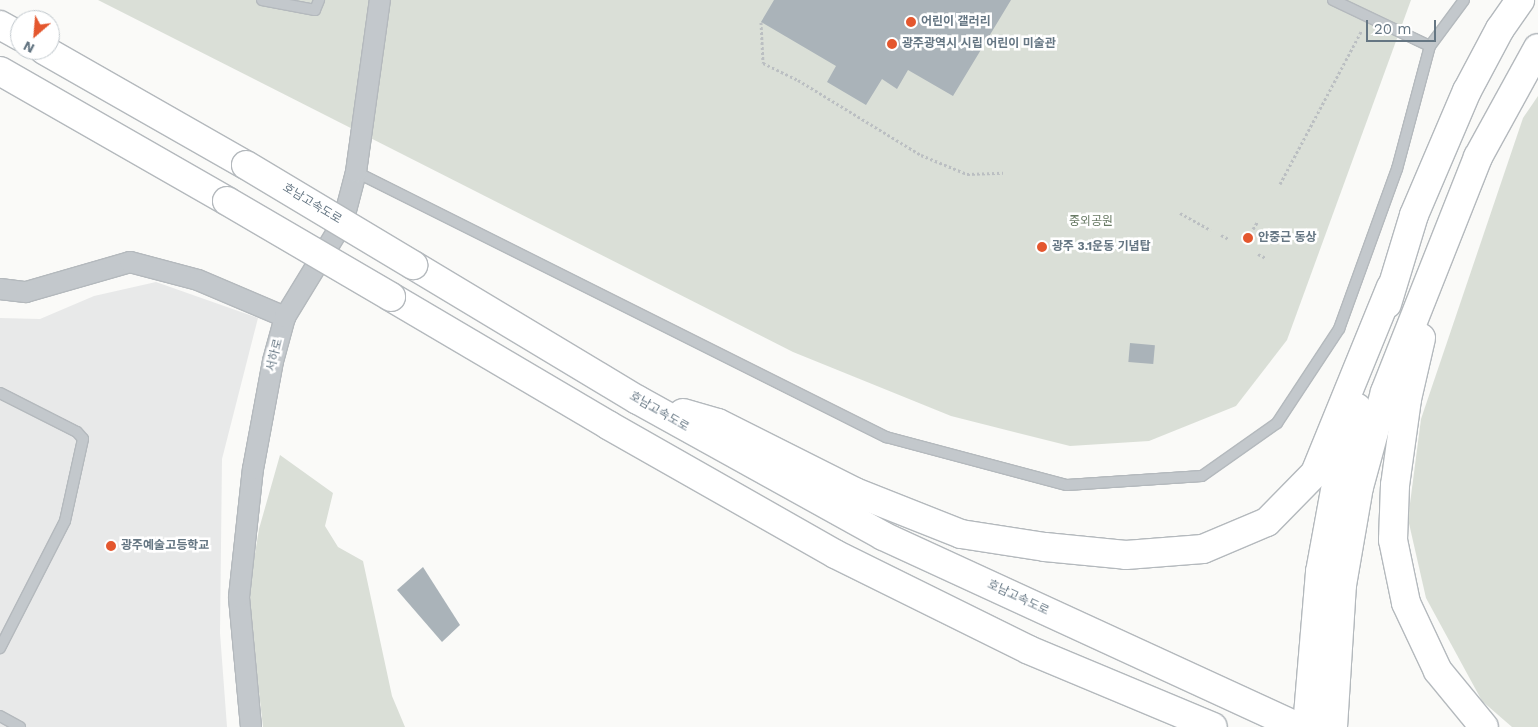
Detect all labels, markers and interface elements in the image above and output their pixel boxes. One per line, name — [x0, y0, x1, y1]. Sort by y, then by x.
north arrow — [10, 10, 60, 60]
scale bar — [1368, 10, 1438, 42]
place label: 어린이 갤러리 — [921, 15, 991, 29]
marker: 어린이 갤러리 — [905, 16, 917, 28]
text: 20 m — [1374, 20, 1412, 38]
place label: 광주광역시 시립 어린이 미술관 — [902, 37, 1056, 51]
text: N — [20, 38, 37, 57]
marker: 광주광역시 시립 어린이 미술관 — [886, 38, 898, 50]
street label: 호남고속도로 — [280, 181, 344, 227]
park label: 중외공원 — [1069, 215, 1113, 229]
place label: 안중근 동상 — [1258, 231, 1317, 245]
marker: 안중근 동상 — [1242, 232, 1254, 244]
place label: 광주 3.1운동 기념탑 — [1052, 240, 1151, 254]
marker: 광주 3.1운동 기념탑 — [1036, 241, 1048, 253]
street label: 서하로 — [264, 337, 286, 373]
street label: 호남고속도로 — [627, 389, 691, 435]
place label: 광주예술고등학교 — [121, 539, 209, 553]
marker: 광주예술고등학교 — [105, 540, 117, 552]
street label: 호남고속도로 — [985, 577, 1051, 619]

